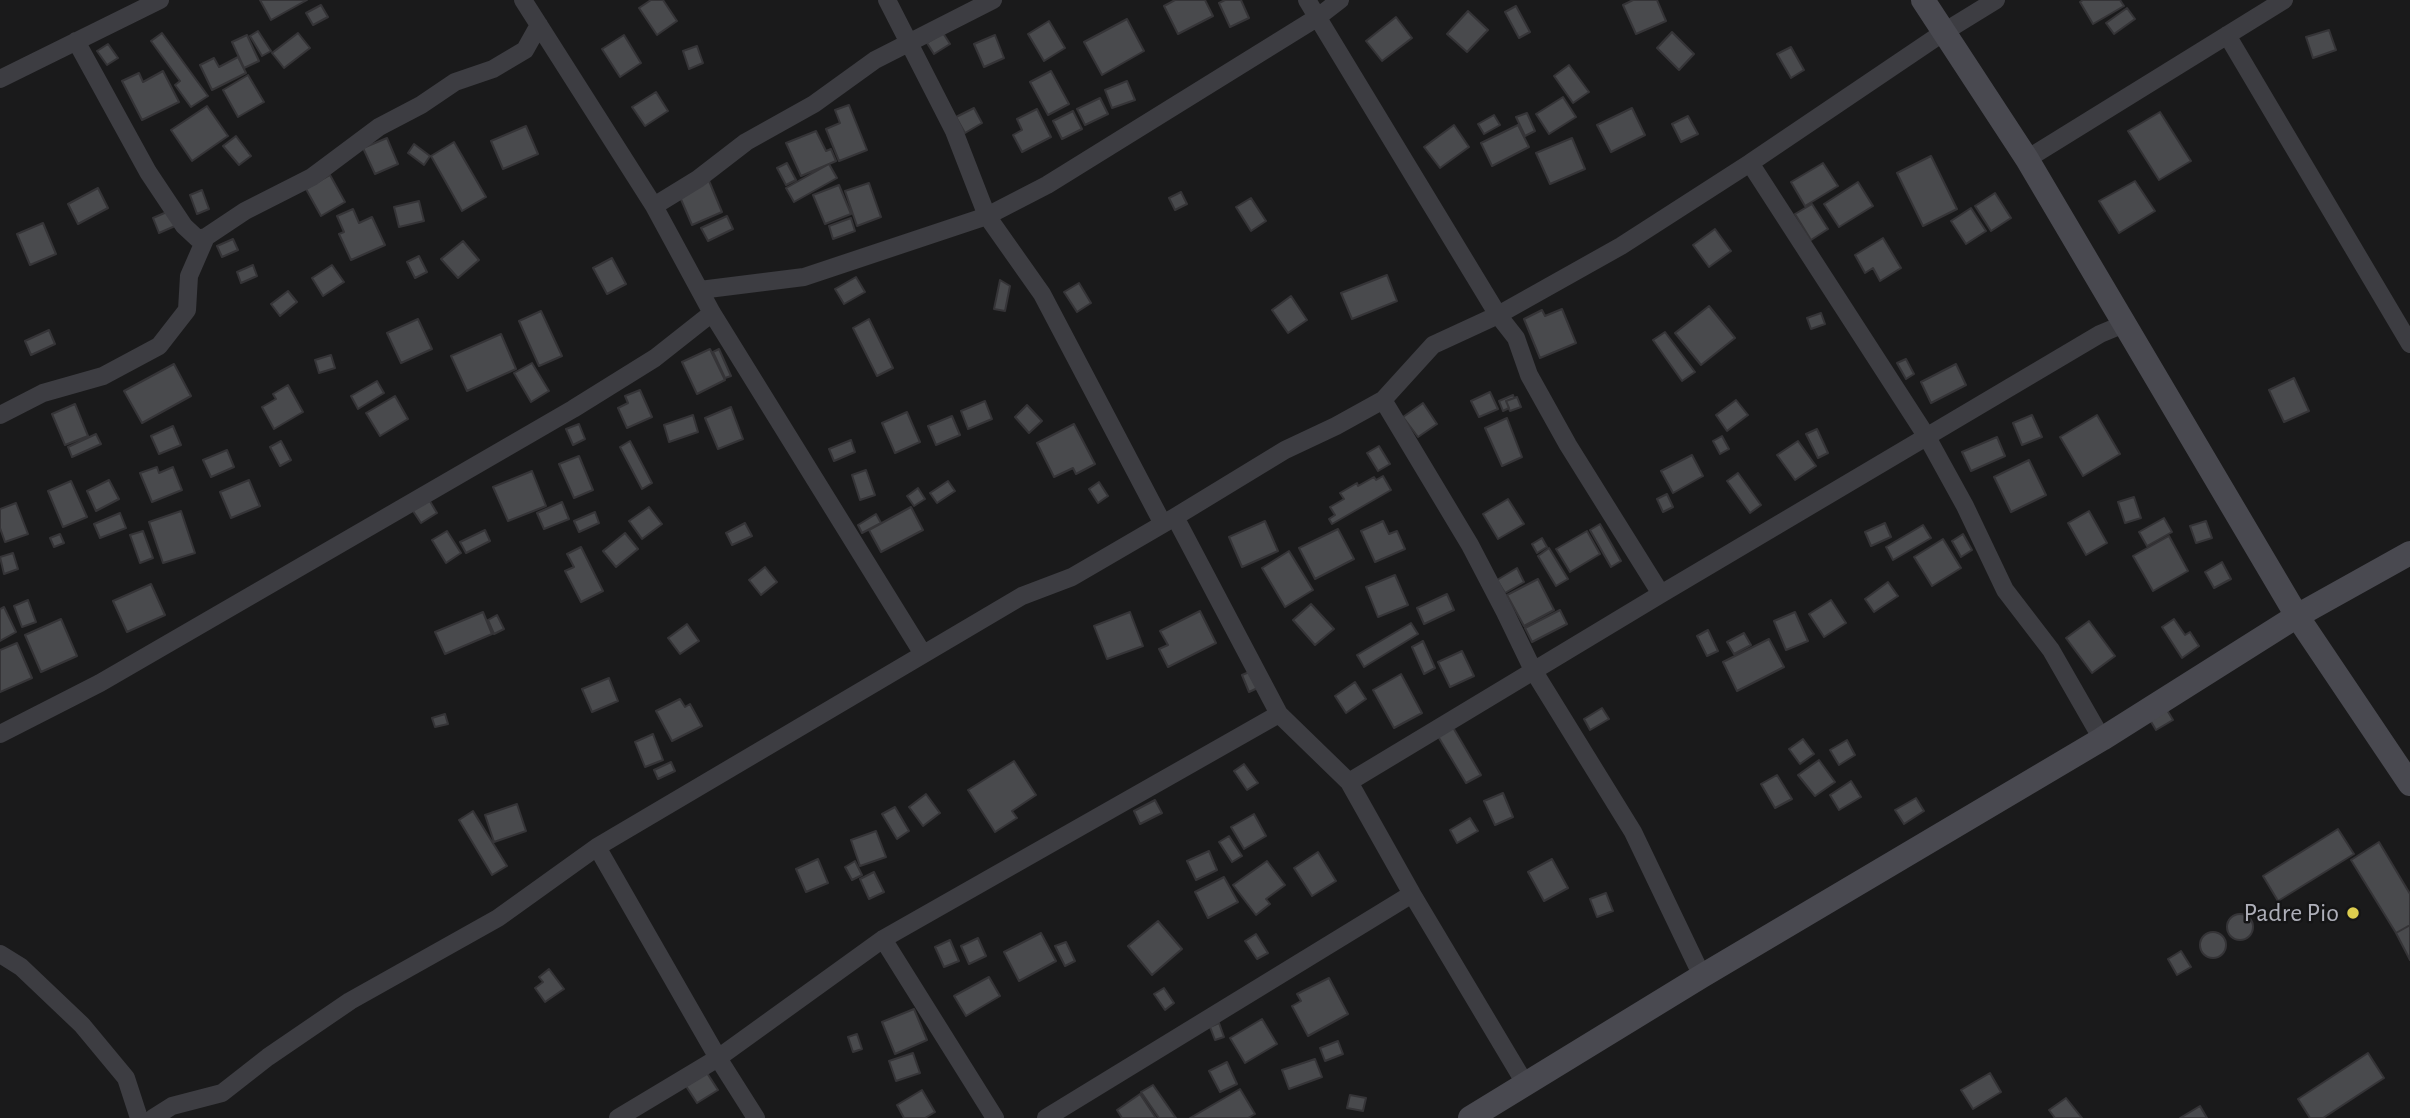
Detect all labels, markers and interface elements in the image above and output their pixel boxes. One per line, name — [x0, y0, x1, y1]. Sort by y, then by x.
place label: Padre Pio — [2243, 897, 2339, 929]
marker: Padre Pio — [2345, 905, 2361, 921]

